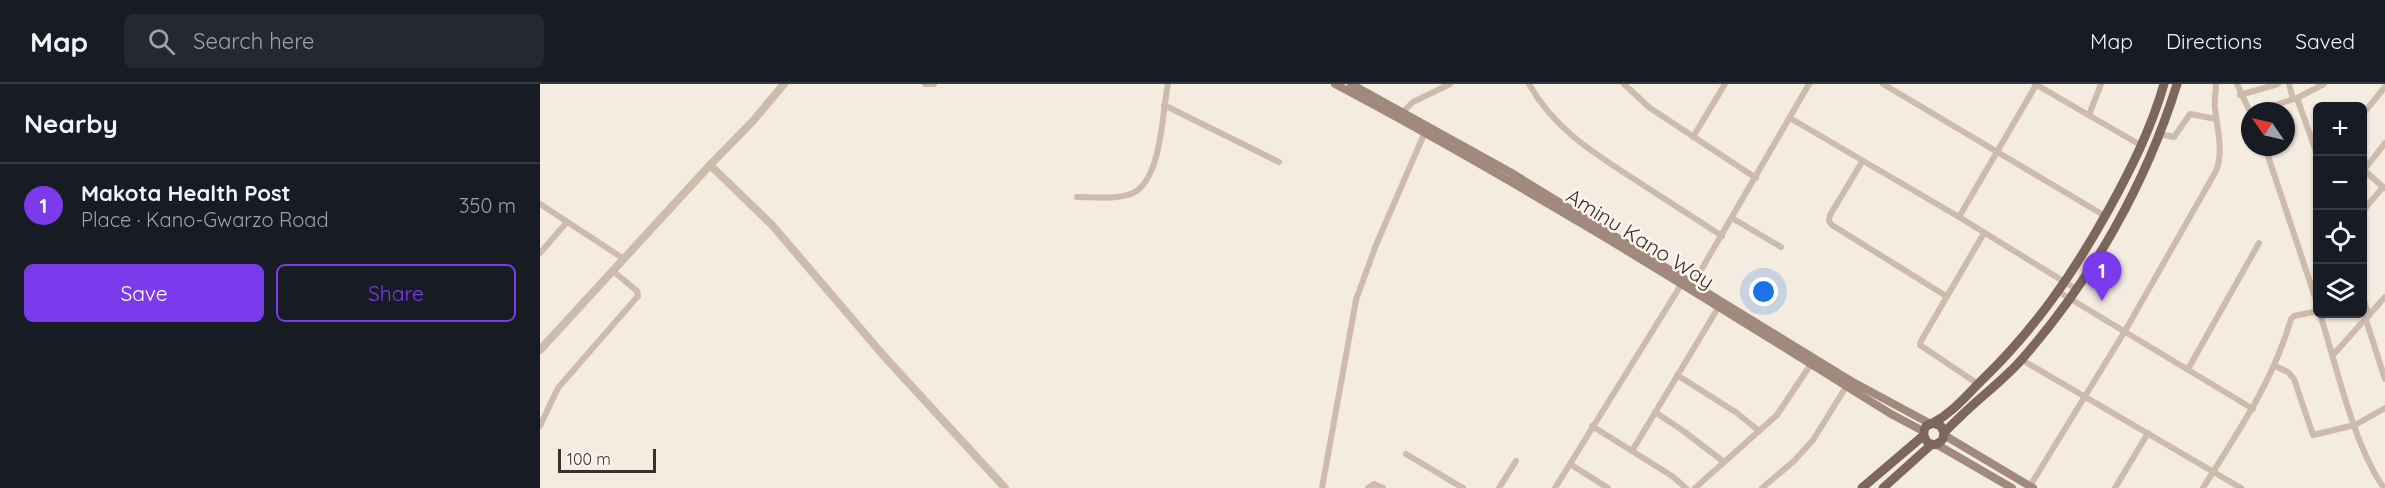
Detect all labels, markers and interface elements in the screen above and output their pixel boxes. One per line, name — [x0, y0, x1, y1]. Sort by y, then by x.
search box — [124, 14, 544, 68]
text: Map — [30, 24, 88, 59]
icon: search — [145, 25, 178, 58]
text: Search here — [193, 27, 315, 55]
text: Map — [2090, 28, 2133, 54]
text: Directions — [2166, 28, 2262, 54]
text: Saved — [2295, 28, 2355, 54]
north arrow — [2241, 102, 2295, 156]
map controls — [2313, 102, 2367, 318]
button: + — [2313, 102, 2367, 156]
text: Nearby — [24, 107, 118, 140]
button: − — [2313, 156, 2367, 210]
text: Makota Health Post — [81, 179, 291, 207]
street label: Aminu Kano Way — [1562, 182, 1719, 294]
text: 1 — [40, 193, 47, 218]
text: 350 m — [459, 193, 516, 218]
text: Place · Kano-Gwarzo Road — [81, 207, 329, 232]
button: locate — [2313, 210, 2367, 264]
pin: 1 — [2082, 252, 2122, 301]
button: Save — [24, 264, 264, 322]
button: Share — [276, 264, 516, 322]
button: layers — [2313, 264, 2367, 318]
your location — [1749, 277, 1778, 306]
scale bar — [558, 446, 656, 474]
text: 100 m — [567, 449, 611, 469]

